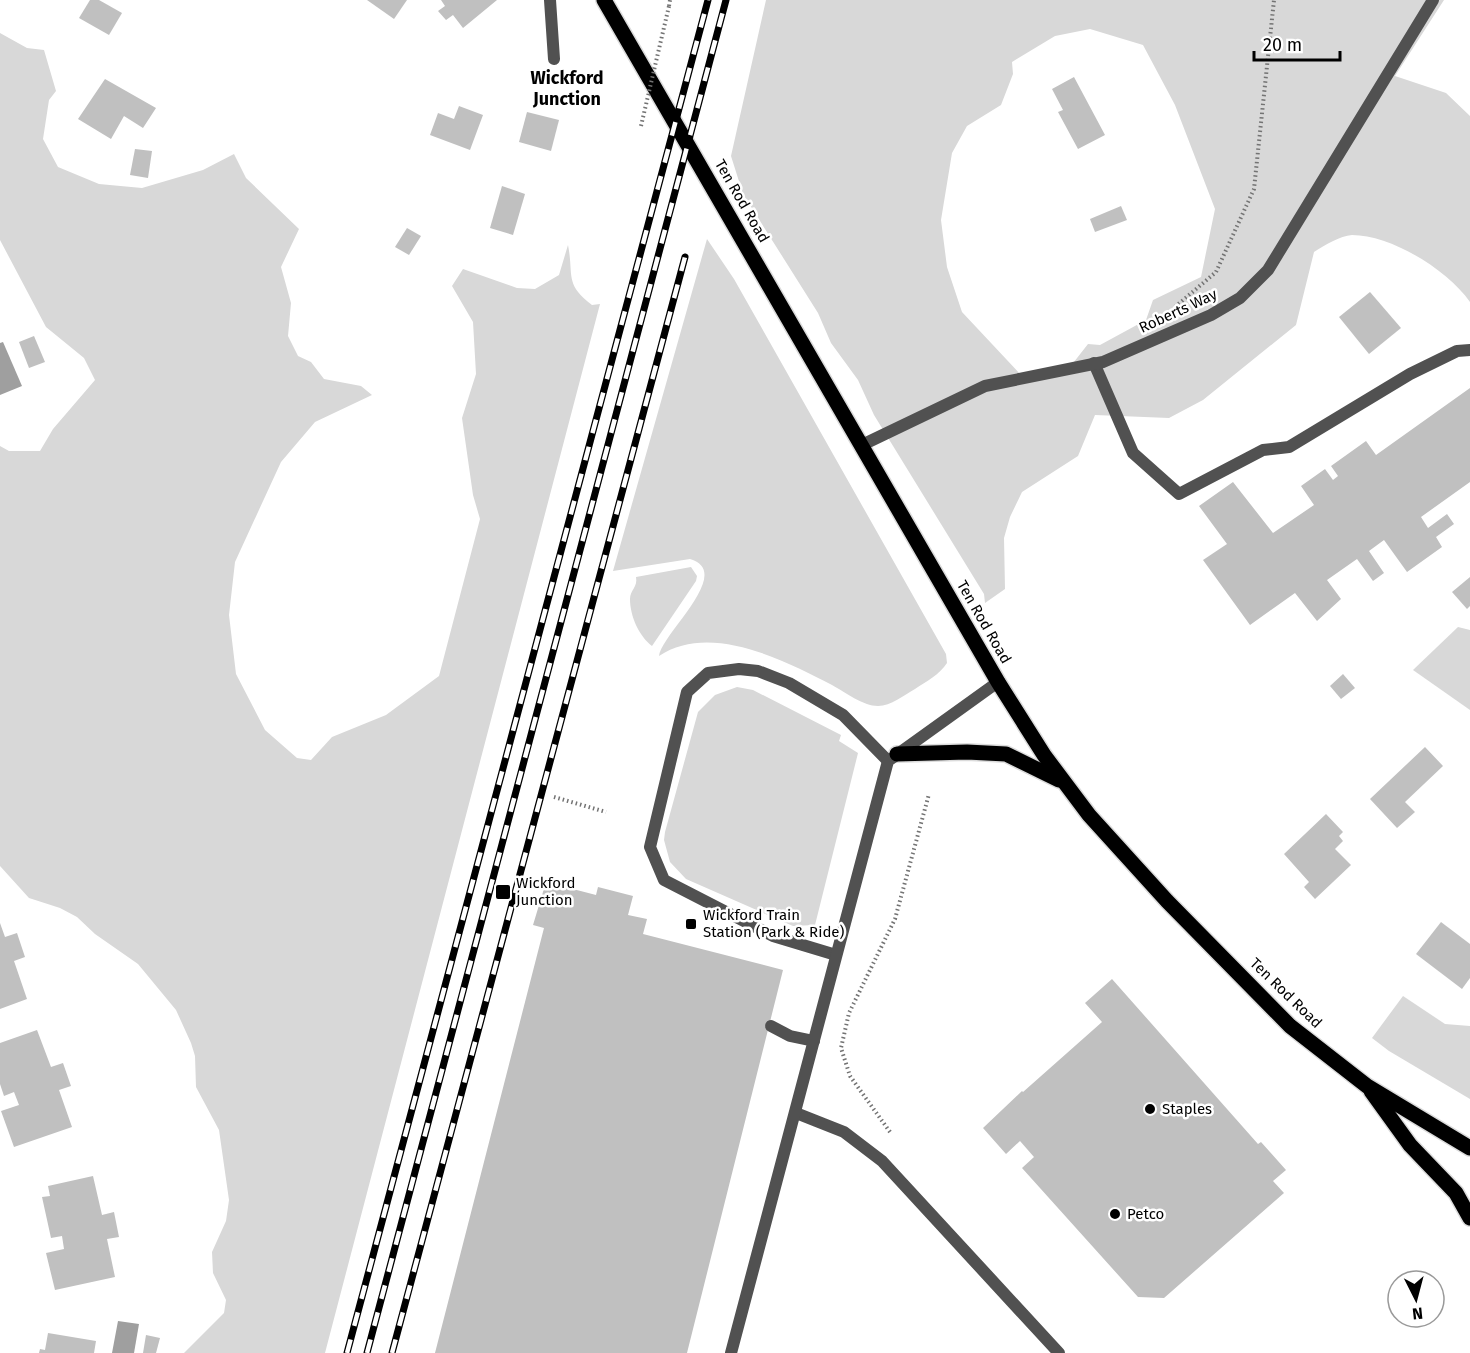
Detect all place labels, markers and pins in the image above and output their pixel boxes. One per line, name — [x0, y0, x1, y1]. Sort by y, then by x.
place label: Wickford Junction — [516, 874, 575, 909]
marker: Wickford Junction — [494, 883, 512, 901]
place label: Wickford Train Station (Park & Ride) — [703, 906, 845, 941]
marker: Wickford Train Station (Park & Ride) — [684, 917, 698, 931]
place label: Staples — [1162, 1100, 1212, 1118]
marker: Staples — [1143, 1102, 1157, 1116]
place label: Petco — [1127, 1205, 1164, 1223]
marker: Petco — [1108, 1207, 1122, 1221]

